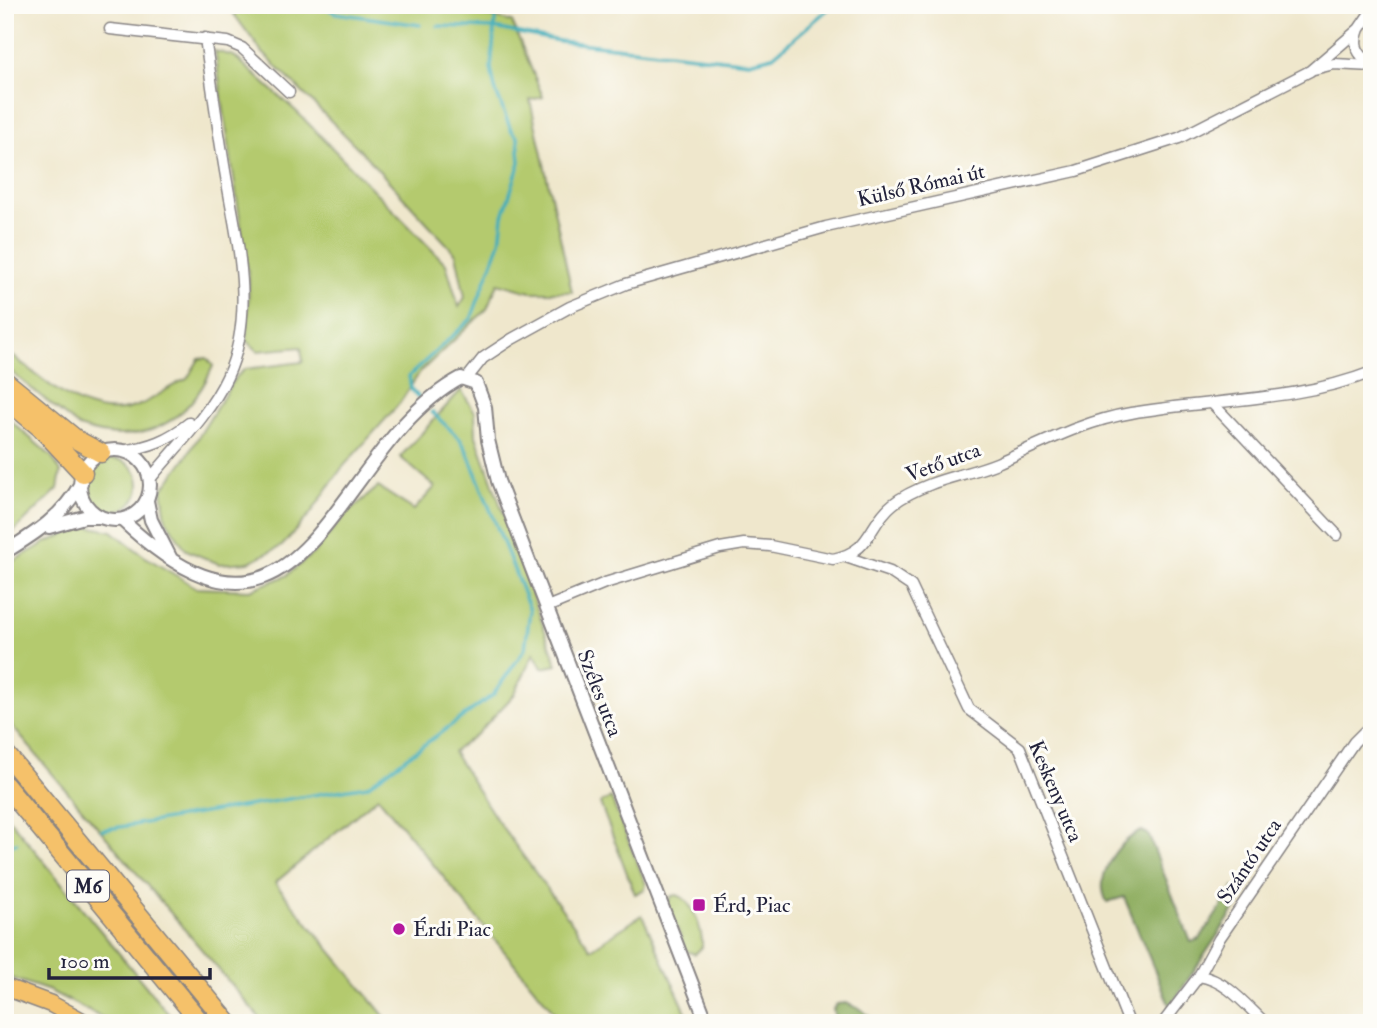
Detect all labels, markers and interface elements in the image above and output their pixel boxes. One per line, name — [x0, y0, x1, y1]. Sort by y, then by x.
street label: Külső Római út — [855, 158, 988, 213]
street label: Vető utca — [902, 436, 985, 488]
street label: Széles utca — [571, 646, 629, 741]
street label: Keskeny utca — [1022, 736, 1089, 846]
street label: Szántó utca — [1211, 813, 1288, 909]
road number: M6 — [67, 870, 109, 902]
place label: Érd, Piac — [713, 892, 791, 919]
marker: Érd, Piac — [691, 897, 707, 913]
place label: Érdi Piac — [413, 916, 492, 943]
marker: Érdi Piac — [391, 921, 407, 937]
scale bar — [49, 937, 210, 981]
text: 100 m — [60, 948, 110, 975]

